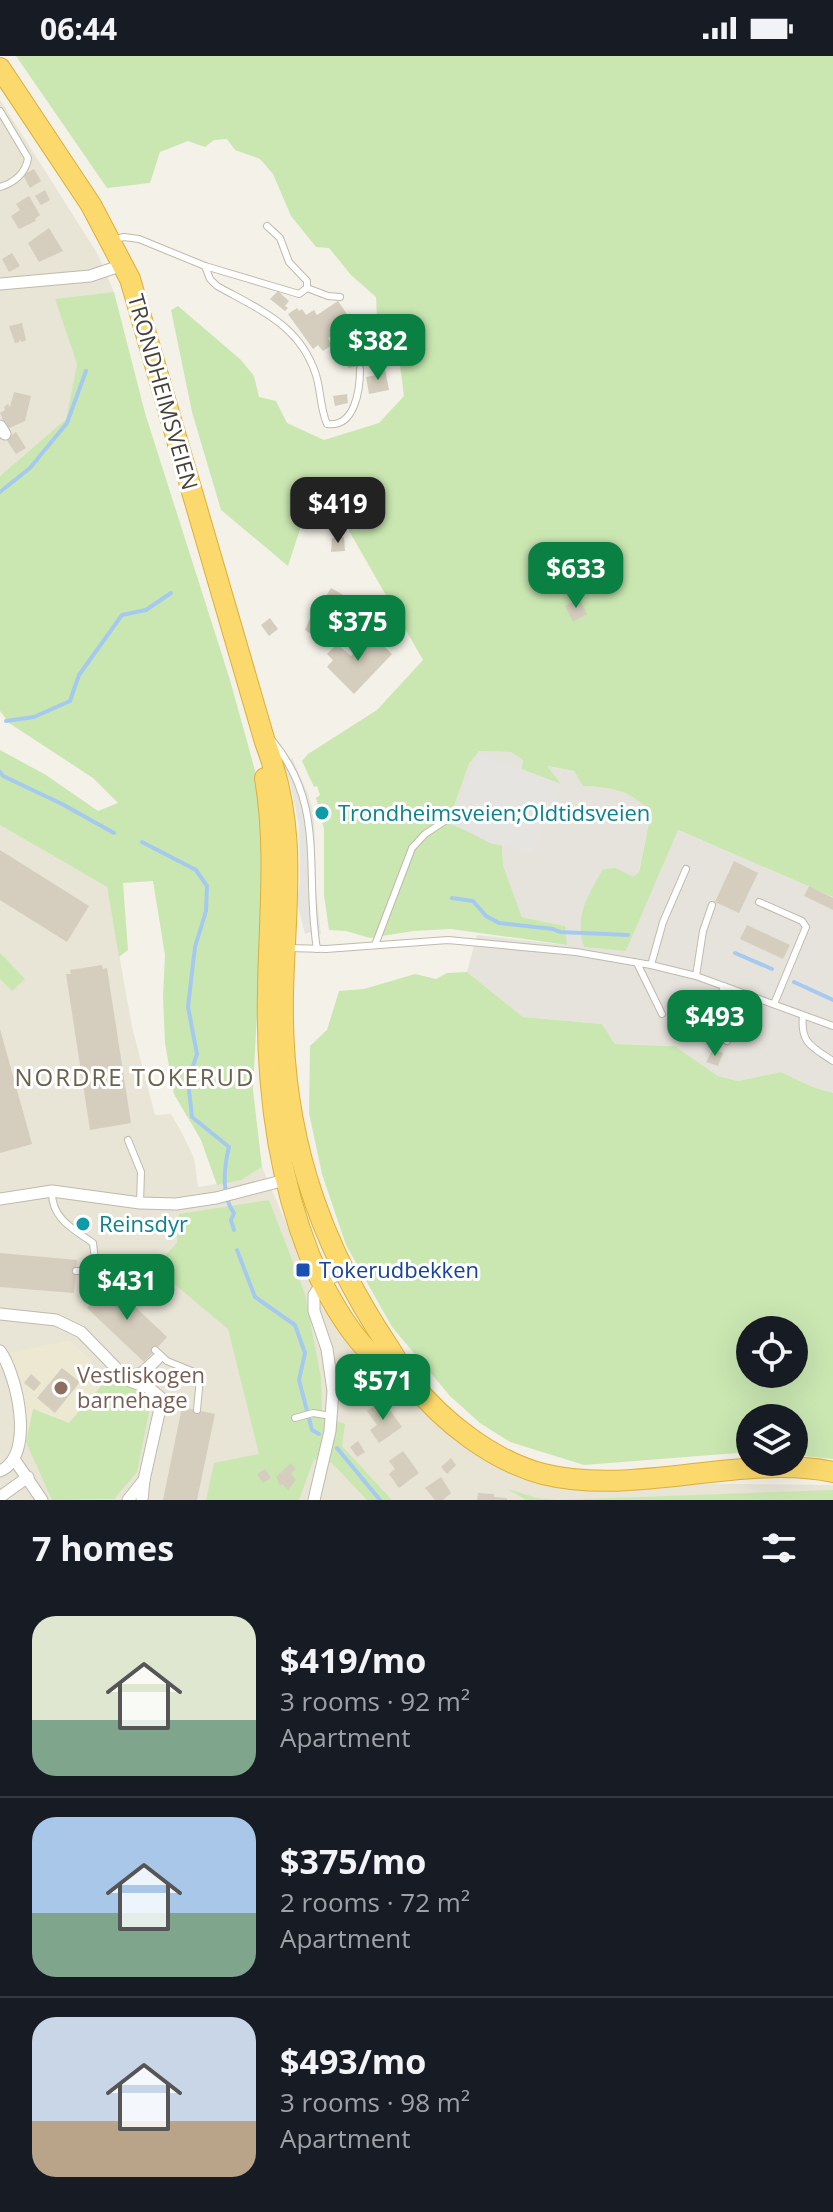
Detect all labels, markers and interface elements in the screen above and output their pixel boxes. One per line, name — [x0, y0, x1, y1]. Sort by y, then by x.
text: 06:44 — [40, 8, 117, 49]
street label: TRONDHEIMSVEIEN — [122, 290, 206, 493]
pin: $382 — [331, 314, 425, 382]
text: $382 — [348, 322, 408, 358]
pin: $419 — [291, 477, 385, 545]
text: $419 — [308, 485, 368, 521]
pin: $633 — [529, 542, 623, 610]
text: $633 — [546, 550, 606, 586]
pin: $375 — [311, 595, 405, 663]
text: $375 — [328, 603, 388, 639]
place label: Trondheimsveien;Oldtidsveien — [338, 797, 650, 827]
marker: Trondheimsveien;Oldtidsveien — [313, 804, 331, 822]
pin: $493 — [668, 990, 762, 1058]
text: $493 — [685, 998, 745, 1034]
district label: NORDRE TOKERUD — [15, 1060, 256, 1093]
place label: Reinsdyr — [99, 1208, 188, 1238]
marker: Reinsdyr — [74, 1215, 92, 1233]
pin: $431 — [80, 1254, 174, 1322]
place label: Tokerudbekken — [319, 1254, 479, 1284]
marker: Tokerudbekken — [294, 1261, 312, 1279]
text: $431 — [97, 1262, 157, 1298]
map controls — [736, 1316, 808, 1476]
button: locate — [736, 1316, 808, 1388]
pin: $571 — [336, 1354, 430, 1422]
place label: Vestliskogen barnehage — [77, 1359, 205, 1414]
text: $571 — [353, 1362, 413, 1398]
marker: Vestliskogen barnehage — [52, 1379, 70, 1397]
button: layers — [736, 1404, 808, 1476]
text: 7 homes — [32, 1525, 174, 1571]
icon: filters — [757, 1526, 801, 1570]
text: $419/mo — [280, 1637, 426, 1683]
icon: home — [96, 1648, 192, 1744]
text: 3 rooms · 92 m² — [280, 1683, 470, 1719]
text: Apartment — [280, 1719, 411, 1755]
text: $375/mo — [280, 1838, 426, 1884]
icon: home — [96, 1849, 192, 1945]
text: 2 rooms · 72 m² — [280, 1884, 470, 1920]
text: Apartment — [280, 1920, 411, 1956]
text: $493/mo — [280, 2038, 426, 2084]
icon: home — [96, 2049, 192, 2145]
text: 3 rooms · 98 m² — [280, 2084, 470, 2120]
text: Apartment — [280, 2120, 411, 2156]

